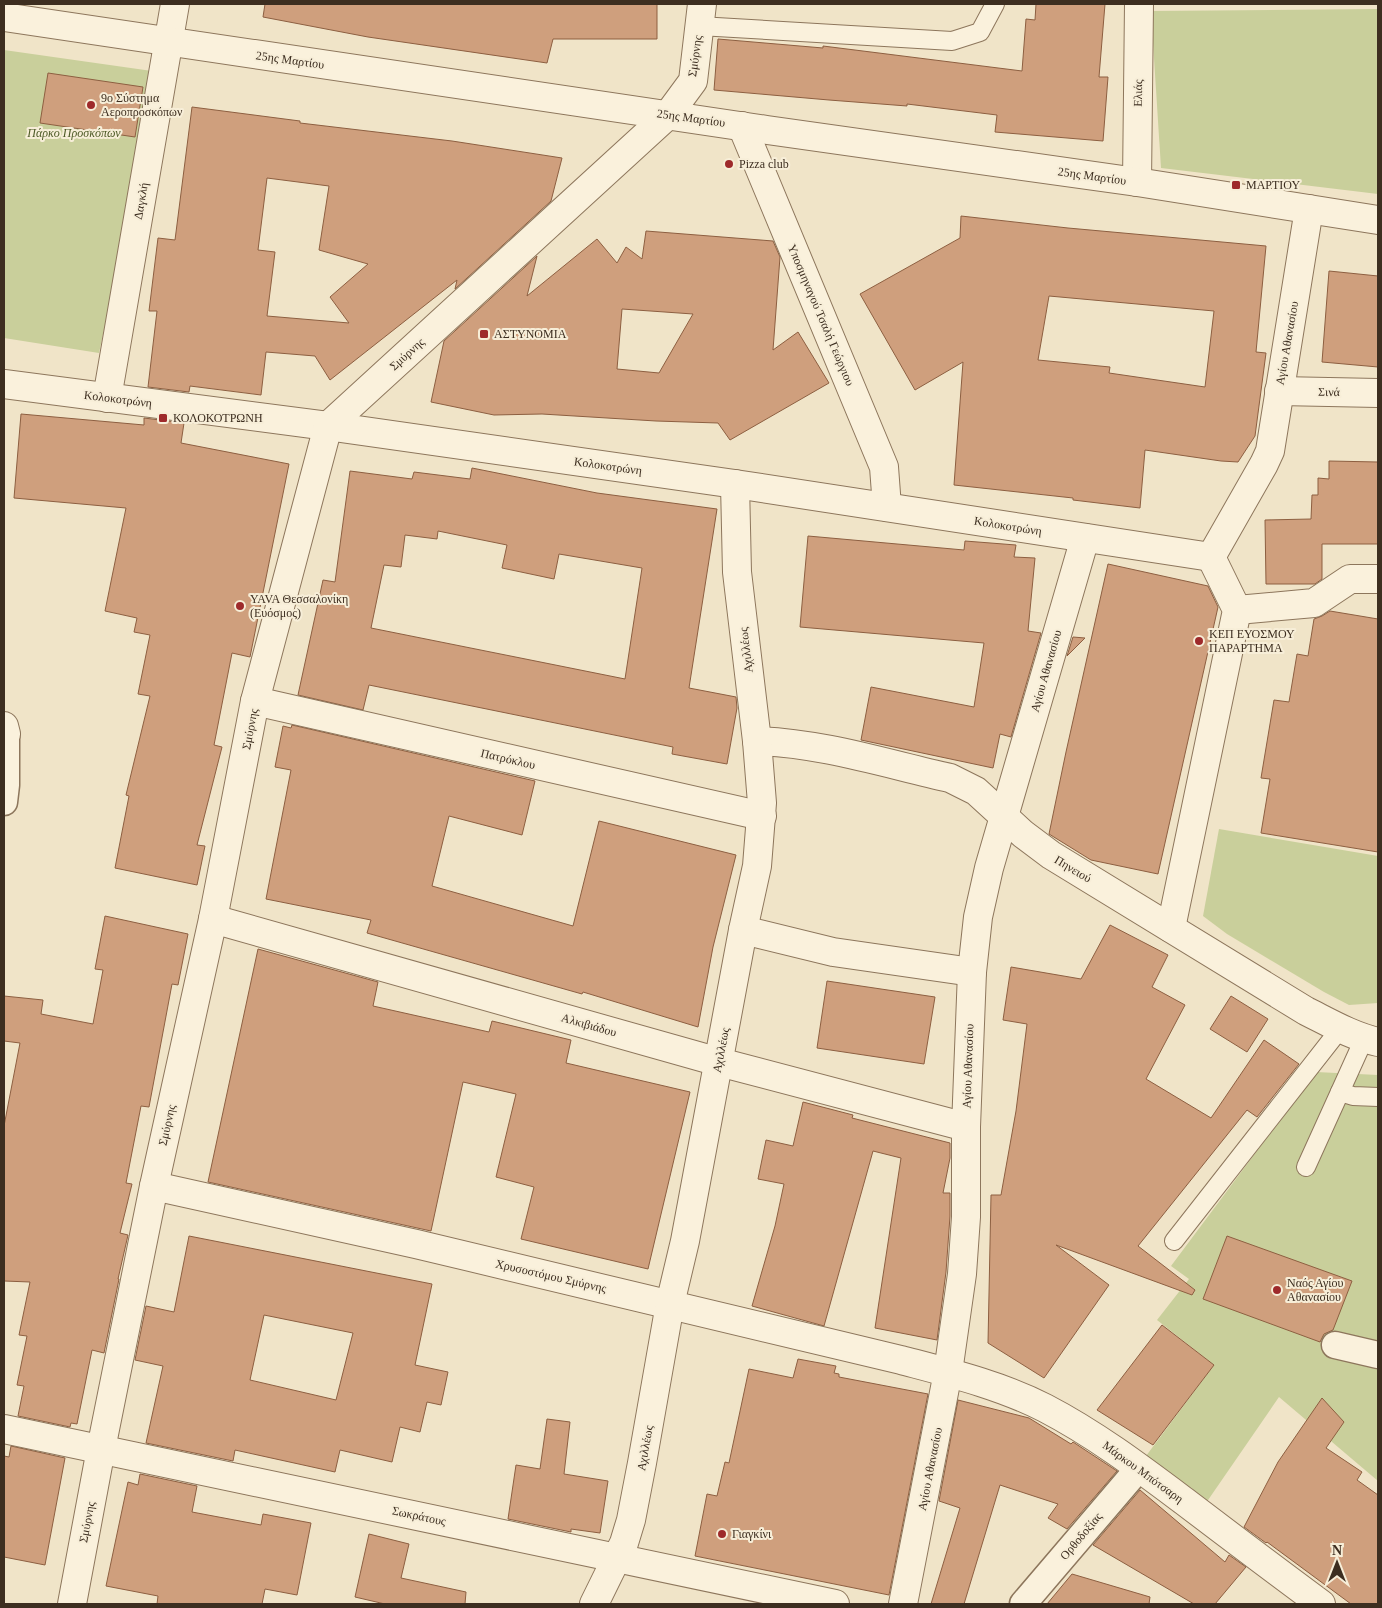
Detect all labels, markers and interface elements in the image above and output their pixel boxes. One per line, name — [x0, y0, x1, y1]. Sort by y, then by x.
street label: Σμύρνης — [685, 34, 705, 78]
street label: 25ης Μαρτίου — [255, 48, 325, 72]
street label: Ελιάς — [1131, 79, 1145, 107]
place label: 9ο Σύστημα Αεροπροσκόπων — [101, 91, 183, 119]
marker: 9ο Σύστημα Αεροπροσκόπων — [85, 99, 97, 111]
street label: 25ης Μαρτίου — [656, 106, 726, 130]
park label: Πάρκο Προσκόπων — [26, 126, 121, 140]
place label: Pizza club — [739, 157, 789, 171]
marker: Pizza club — [723, 158, 735, 170]
street label: 25ης Μαρτίου — [1057, 164, 1127, 188]
place label: ΜΑΡΤΙΟΥ — [1246, 178, 1300, 192]
marker: ΜΑΡΤΙΟΥ — [1230, 179, 1242, 191]
street label: Δαγκλή — [131, 181, 151, 221]
street label: Υποσμηναγού Τσαλή Γεώργιου — [785, 242, 857, 388]
street label: Αγίου Αθανασίου — [1273, 300, 1301, 386]
place label: ΑΣΤΥΝΟΜΙΑ — [494, 327, 567, 341]
marker: ΑΣΤΥΝΟΜΙΑ — [478, 328, 490, 340]
street label: Σμύρνης — [387, 335, 427, 373]
street label: Σινά — [1318, 385, 1341, 399]
street label: Κολοκοτρώνη — [83, 388, 153, 410]
place label: ΚΟΛΟΚΟΤΡΩΝΗ — [173, 411, 263, 425]
marker: ΚΟΛΟΚΟΤΡΩΝΗ — [157, 412, 169, 424]
street label: Κολοκοτρώνη — [573, 454, 643, 478]
street label: Κολοκοτρώνη — [973, 514, 1043, 538]
place label: YAVA Θεσσαλονίκη (Ευόσμος) — [250, 592, 348, 620]
marker: YAVA Θεσσαλονίκη (Ευόσμος) — [234, 600, 246, 612]
street label: Αχιλλέως — [736, 626, 756, 674]
place label: ΚΕΠ ΕΥΟΣΜΟΥ ΠΑΡΑΡΤΗΜΑ — [1209, 627, 1295, 655]
street label: Αγίου Αθανασίου — [1028, 628, 1064, 714]
marker: ΚΕΠ ΕΥΟΣΜΟΥ ΠΑΡΑΡΤΗΜΑ — [1193, 635, 1205, 647]
street label: Σμύρνης — [239, 707, 261, 751]
street label: Πατρόκλου — [479, 746, 537, 772]
street label: Πηνειού — [1052, 853, 1094, 885]
street label: Αλκιβιάδου — [560, 1010, 618, 1040]
street label: Αγίου Αθανασίου — [960, 1023, 976, 1109]
street label: Αχιλλέως — [710, 1026, 732, 1074]
street label: Σμύρνης — [155, 1103, 179, 1147]
street label: Χρυσοστόμου Σμύρνης — [494, 1256, 608, 1296]
place label: Ναός Αγίου Αθανασίου — [1287, 1276, 1343, 1304]
marker: Ναός Αγίου Αθανασίου — [1271, 1284, 1283, 1296]
street label: Αχιλλέως — [634, 1424, 656, 1472]
street label: Αγίου Αθανασίου — [915, 1426, 945, 1512]
street label: Μάρκου Μπότσαρη — [1100, 1438, 1186, 1506]
street label: Σμύρνης — [76, 1500, 98, 1544]
street label: Σωκράτους — [391, 1503, 447, 1529]
street label: Ορθοδοξίας — [1057, 1509, 1105, 1563]
place label: Γιαγκίνι — [732, 1527, 772, 1541]
marker: Γιαγκίνι — [716, 1528, 728, 1540]
north arrow — [1312, 1538, 1362, 1588]
text: N — [1332, 1543, 1342, 1558]

